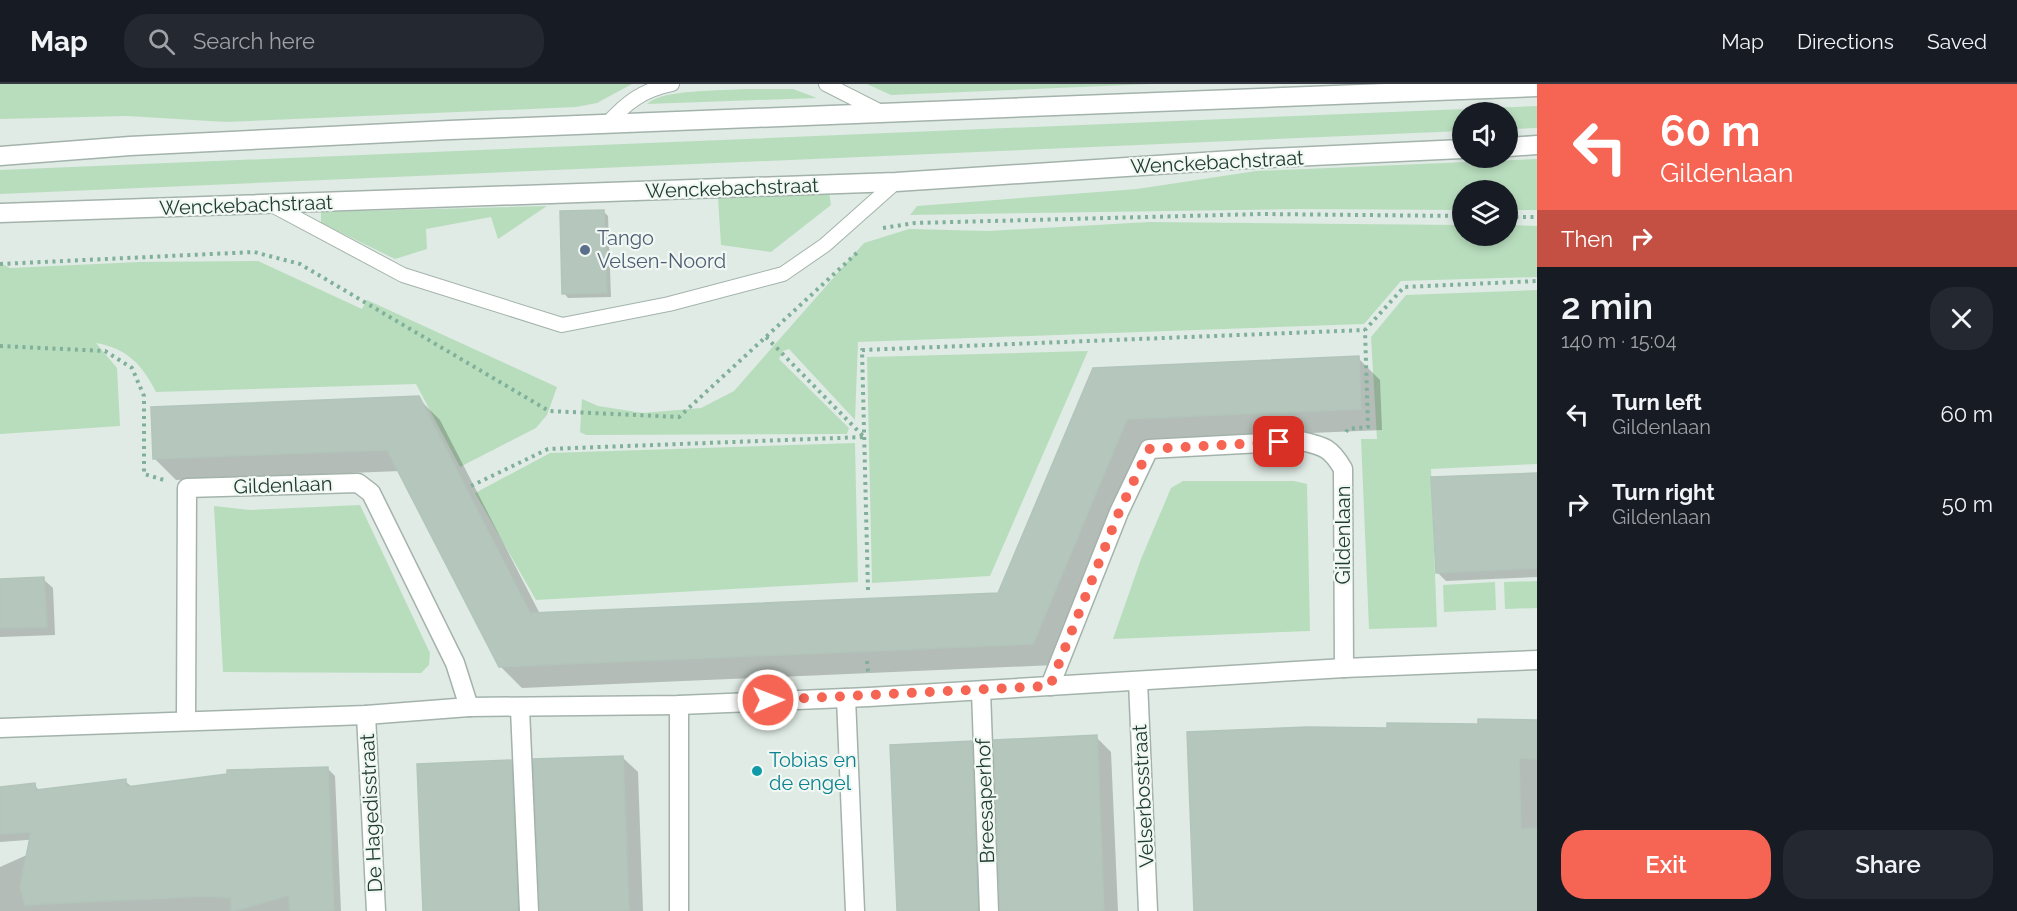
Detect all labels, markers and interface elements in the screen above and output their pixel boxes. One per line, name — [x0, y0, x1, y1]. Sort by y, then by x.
search box — [124, 14, 544, 68]
text: Map — [30, 25, 88, 58]
icon: search — [145, 25, 178, 58]
text: Search here — [193, 28, 315, 54]
text: Map — [1721, 29, 1764, 54]
text: Directions — [1797, 29, 1894, 54]
text: Saved — [1927, 29, 1987, 54]
map controls — [1452, 102, 1518, 246]
button: sound — [1452, 102, 1518, 168]
text: 60 m — [1660, 107, 1760, 156]
icon: left — [1561, 108, 1639, 186]
street label: Wenckebachstraat — [1130, 145, 1305, 179]
text: Gildenlaan — [1660, 157, 1793, 188]
street label: Wenckebachstraat — [645, 173, 819, 203]
button: layers — [1452, 180, 1518, 246]
street label: Wenckebachstraat — [159, 190, 333, 220]
icon: right — [1625, 222, 1658, 255]
place label: Tango Velsen-Noord — [597, 226, 726, 273]
text: Then — [1561, 226, 1613, 252]
marker: Tango Velsen-Noord — [578, 243, 592, 257]
text: 2 min — [1561, 285, 1653, 327]
button: close — [1930, 287, 1993, 350]
text: 140 m · 15:04 — [1561, 329, 1677, 353]
text: Turn left — [1612, 389, 1702, 415]
icon: left — [1561, 398, 1594, 431]
text: 60 m — [1940, 401, 1993, 427]
text: Gildenlaan — [1612, 415, 1711, 439]
pin — [1253, 416, 1304, 467]
icon: arrive — [1262, 425, 1295, 458]
street label: Gildenlaan — [233, 471, 333, 499]
text: Turn right — [1612, 479, 1715, 505]
street label: Gildenlaan — [1331, 486, 1355, 584]
icon: right — [1561, 488, 1594, 521]
text: 50 m — [1942, 491, 1993, 517]
text: Gildenlaan — [1612, 505, 1711, 529]
position arrow — [736, 668, 800, 732]
street label: Velserbosstraat — [1127, 723, 1159, 868]
street label: De Hagedisstraat — [355, 733, 387, 893]
street label: Breesaperhof — [971, 737, 999, 864]
place label: Tobias en de engel — [769, 748, 857, 795]
marker: Tobias en de engel — [750, 764, 764, 778]
button: Exit — [1561, 830, 1771, 899]
button: Share — [1783, 830, 1993, 899]

